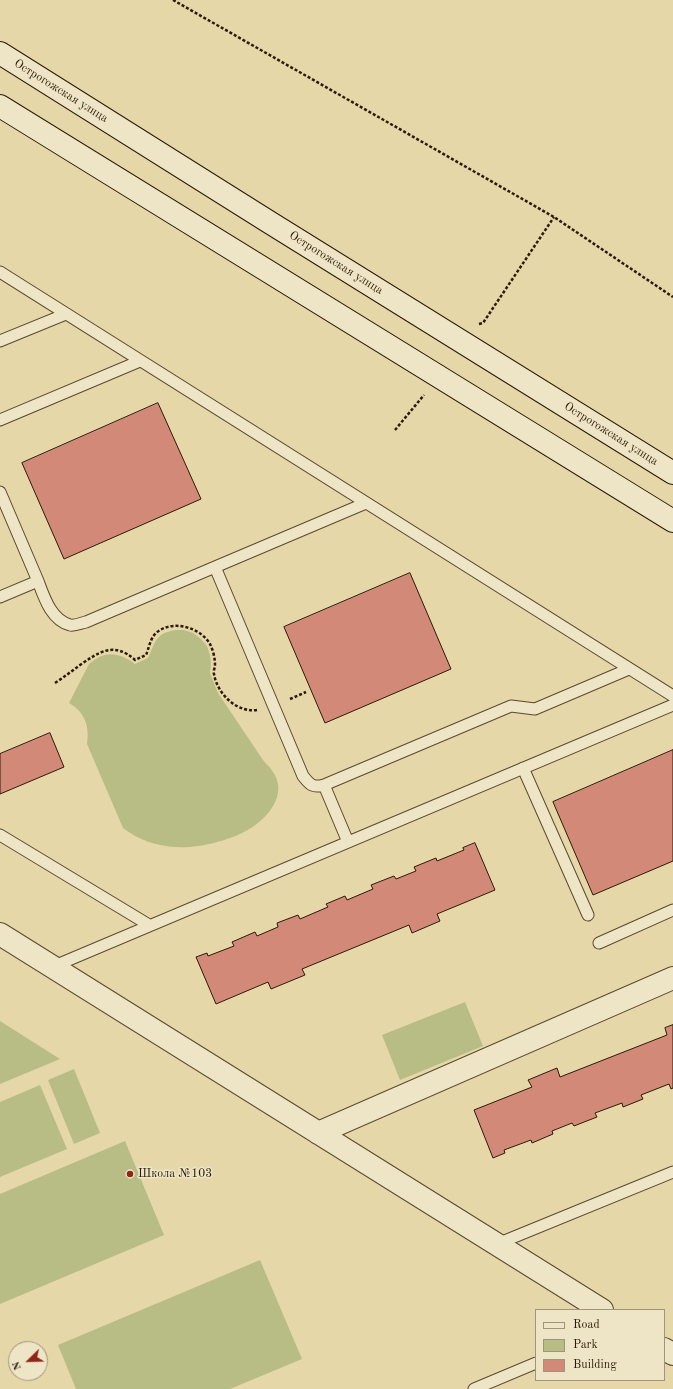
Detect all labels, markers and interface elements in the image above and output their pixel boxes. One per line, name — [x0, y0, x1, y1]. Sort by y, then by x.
street label: Острогожская улица — [11, 56, 111, 126]
street label: Острогожская улица — [286, 228, 386, 298]
street label: Острогожская улица — [561, 399, 661, 469]
place label: Школа №103 — [138, 1167, 212, 1181]
marker: Школа №103 — [125, 1169, 135, 1179]
legend — [535, 1309, 665, 1381]
text: Road — [573, 1319, 600, 1331]
text: Park — [573, 1339, 598, 1351]
north arrow — [8, 1341, 48, 1381]
text: N — [11, 1359, 24, 1372]
text: Building — [573, 1359, 617, 1371]

